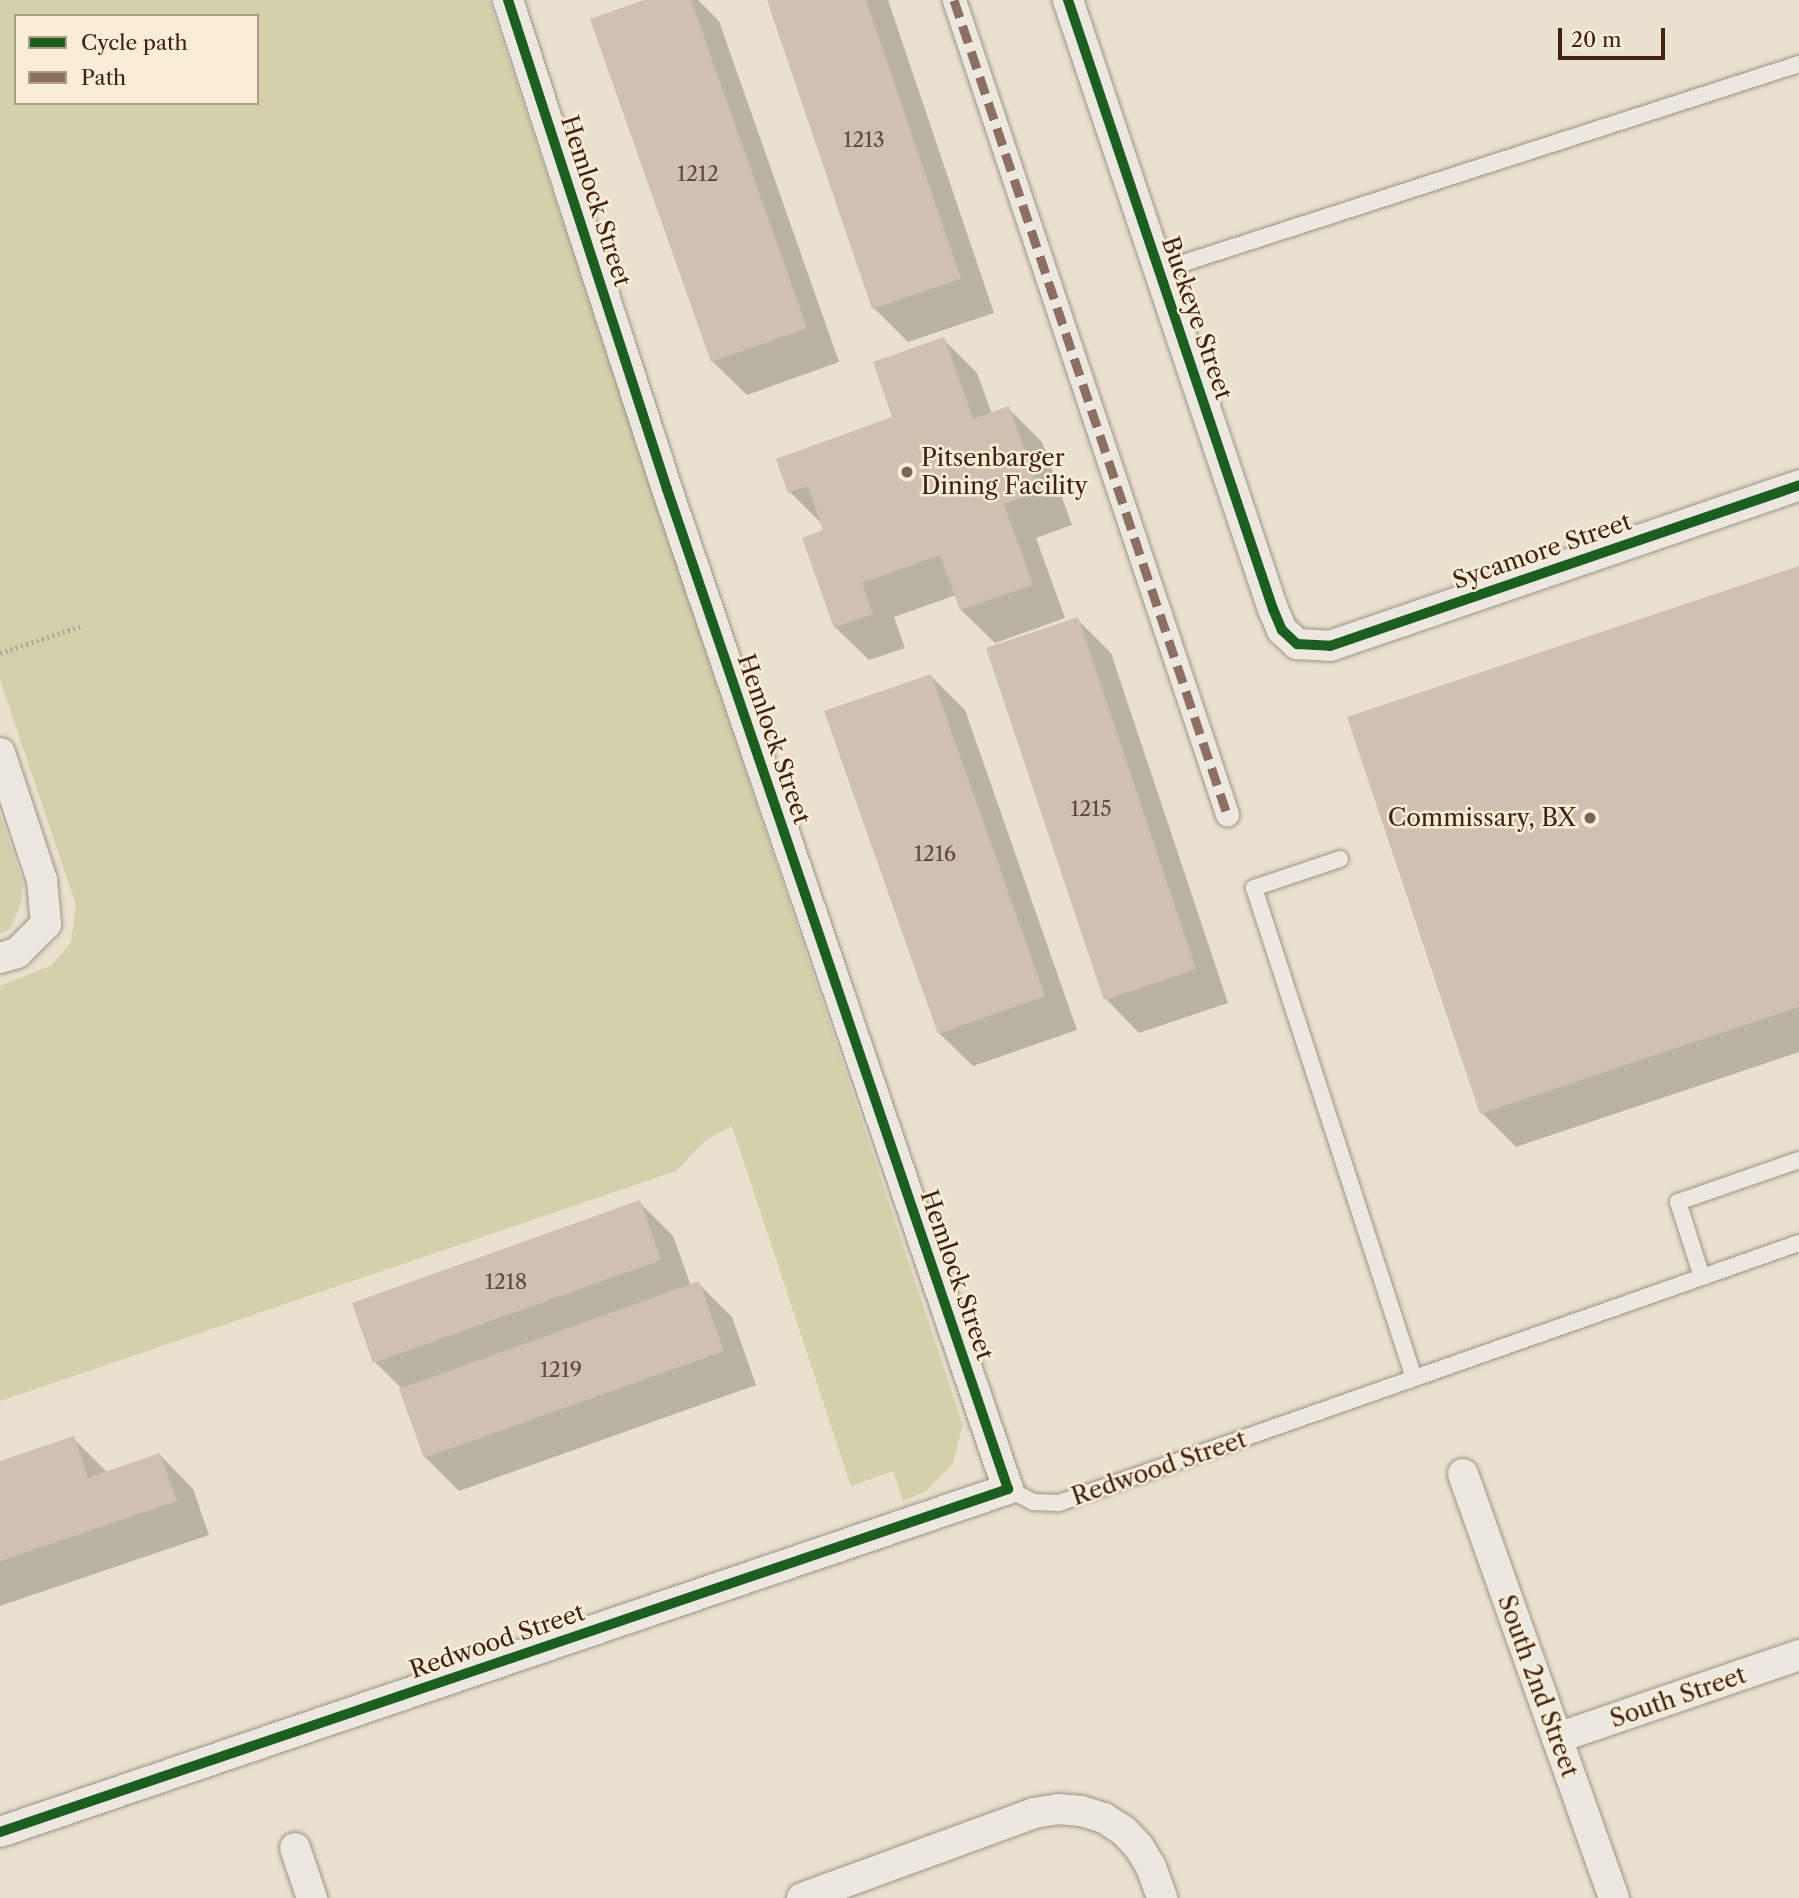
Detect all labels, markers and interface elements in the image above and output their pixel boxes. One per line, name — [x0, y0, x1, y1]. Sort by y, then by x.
legend — [14, 14, 259, 105]
scale bar — [1561, 14, 1668, 58]
text: 20 m — [1571, 27, 1622, 52]
text: Cycle path — [81, 30, 188, 55]
text: Path — [81, 65, 126, 90]
street label: Hemlock Street — [555, 112, 637, 290]
house number: 1213 — [843, 127, 885, 153]
house number: 1212 — [677, 161, 719, 187]
street label: Buckeye Street — [1156, 233, 1238, 403]
place label: Pitsenbarger Dining Facility — [921, 444, 1088, 500]
marker: Pitsenbarger Dining Facility — [899, 464, 915, 480]
street label: Sycamore Street — [1449, 507, 1635, 595]
street label: Hemlock Street — [731, 650, 817, 828]
house number: 1215 — [1070, 796, 1112, 822]
place label: Commissary, BX — [1388, 804, 1576, 832]
marker: Commissary, BX — [1582, 810, 1598, 826]
house number: 1216 — [914, 841, 956, 867]
street label: Hemlock Street — [914, 1186, 1000, 1364]
house number: 1218 — [485, 1269, 527, 1295]
house number: 1219 — [540, 1357, 582, 1383]
street label: Redwood Street — [1068, 1425, 1250, 1511]
street label: South 2nd Street — [1492, 1591, 1584, 1781]
street label: Redwood Street — [406, 1598, 588, 1684]
street label: South Street — [1606, 1660, 1750, 1734]

